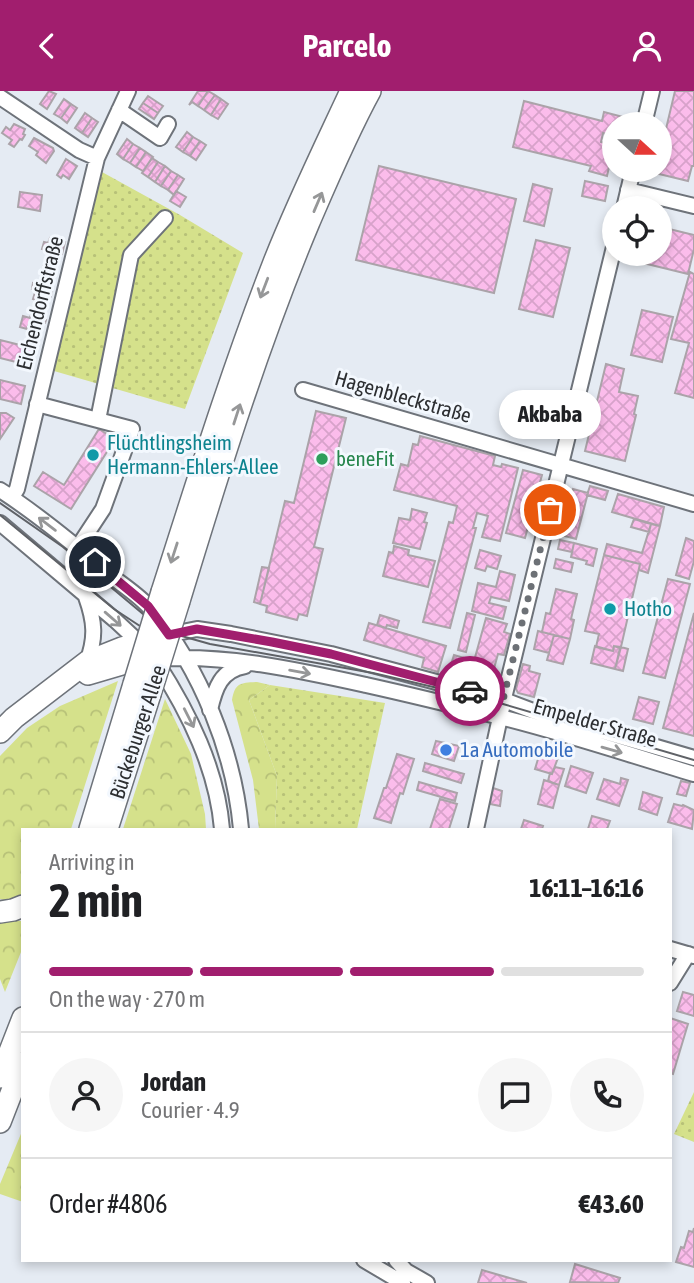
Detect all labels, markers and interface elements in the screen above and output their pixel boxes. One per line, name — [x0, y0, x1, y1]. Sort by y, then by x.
icon: back — [28, 27, 66, 65]
text: Parcelo — [303, 27, 391, 64]
icon: person — [628, 27, 666, 65]
north arrow — [602, 112, 672, 182]
map controls — [602, 112, 672, 266]
one-way arrow — [312, 192, 325, 213]
button: locate — [602, 196, 672, 266]
street label: Eichendorffstraße — [11, 233, 67, 372]
one-way arrow — [257, 276, 270, 298]
street label: Hagenbleckstraße — [332, 365, 474, 427]
callout: Akbaba — [499, 391, 601, 440]
text: Akbaba — [518, 401, 582, 427]
one-way arrow — [232, 404, 244, 426]
place label: Flüchtlingsheim Hermann-Ehlers-Allee — [107, 430, 279, 478]
place label: beneFit — [336, 446, 395, 470]
marker: Flüchtlingsheim Hermann-Ehlers-Allee — [85, 447, 101, 463]
marker: beneFit — [314, 451, 330, 467]
pin — [520, 480, 580, 540]
icon: bag — [531, 491, 569, 529]
one-way arrow — [38, 516, 57, 531]
pin — [65, 532, 125, 592]
one-way arrow — [167, 542, 179, 564]
icon: home — [76, 543, 114, 581]
place label: Hotho — [624, 596, 672, 620]
marker: Hotho — [602, 601, 618, 617]
one-way arrow — [104, 611, 122, 627]
courier — [435, 656, 505, 726]
street label: Bückeburger Allee — [104, 662, 170, 802]
one-way arrow — [289, 666, 311, 679]
icon: car — [451, 672, 489, 710]
street label: Empelder Straße — [531, 693, 660, 751]
one-way arrow — [182, 707, 196, 728]
place label: 1a Automobile — [460, 737, 573, 761]
marker: 1a Automobile — [438, 742, 454, 758]
one-way arrow — [601, 744, 623, 757]
text: Arriving in — [49, 849, 135, 875]
text: 16:11–16:16 — [529, 873, 644, 903]
text: 2 min — [49, 874, 143, 927]
text: On the way · 270 m — [49, 986, 205, 1012]
button: person — [49, 1058, 123, 1132]
button: chat — [478, 1058, 552, 1132]
button: phone — [570, 1058, 644, 1132]
text: Jordan — [141, 1067, 206, 1097]
text: Courier · 4.9 — [141, 1097, 240, 1123]
text: Order #4806 — [49, 1189, 168, 1219]
text: €43.60 — [579, 1189, 644, 1219]

